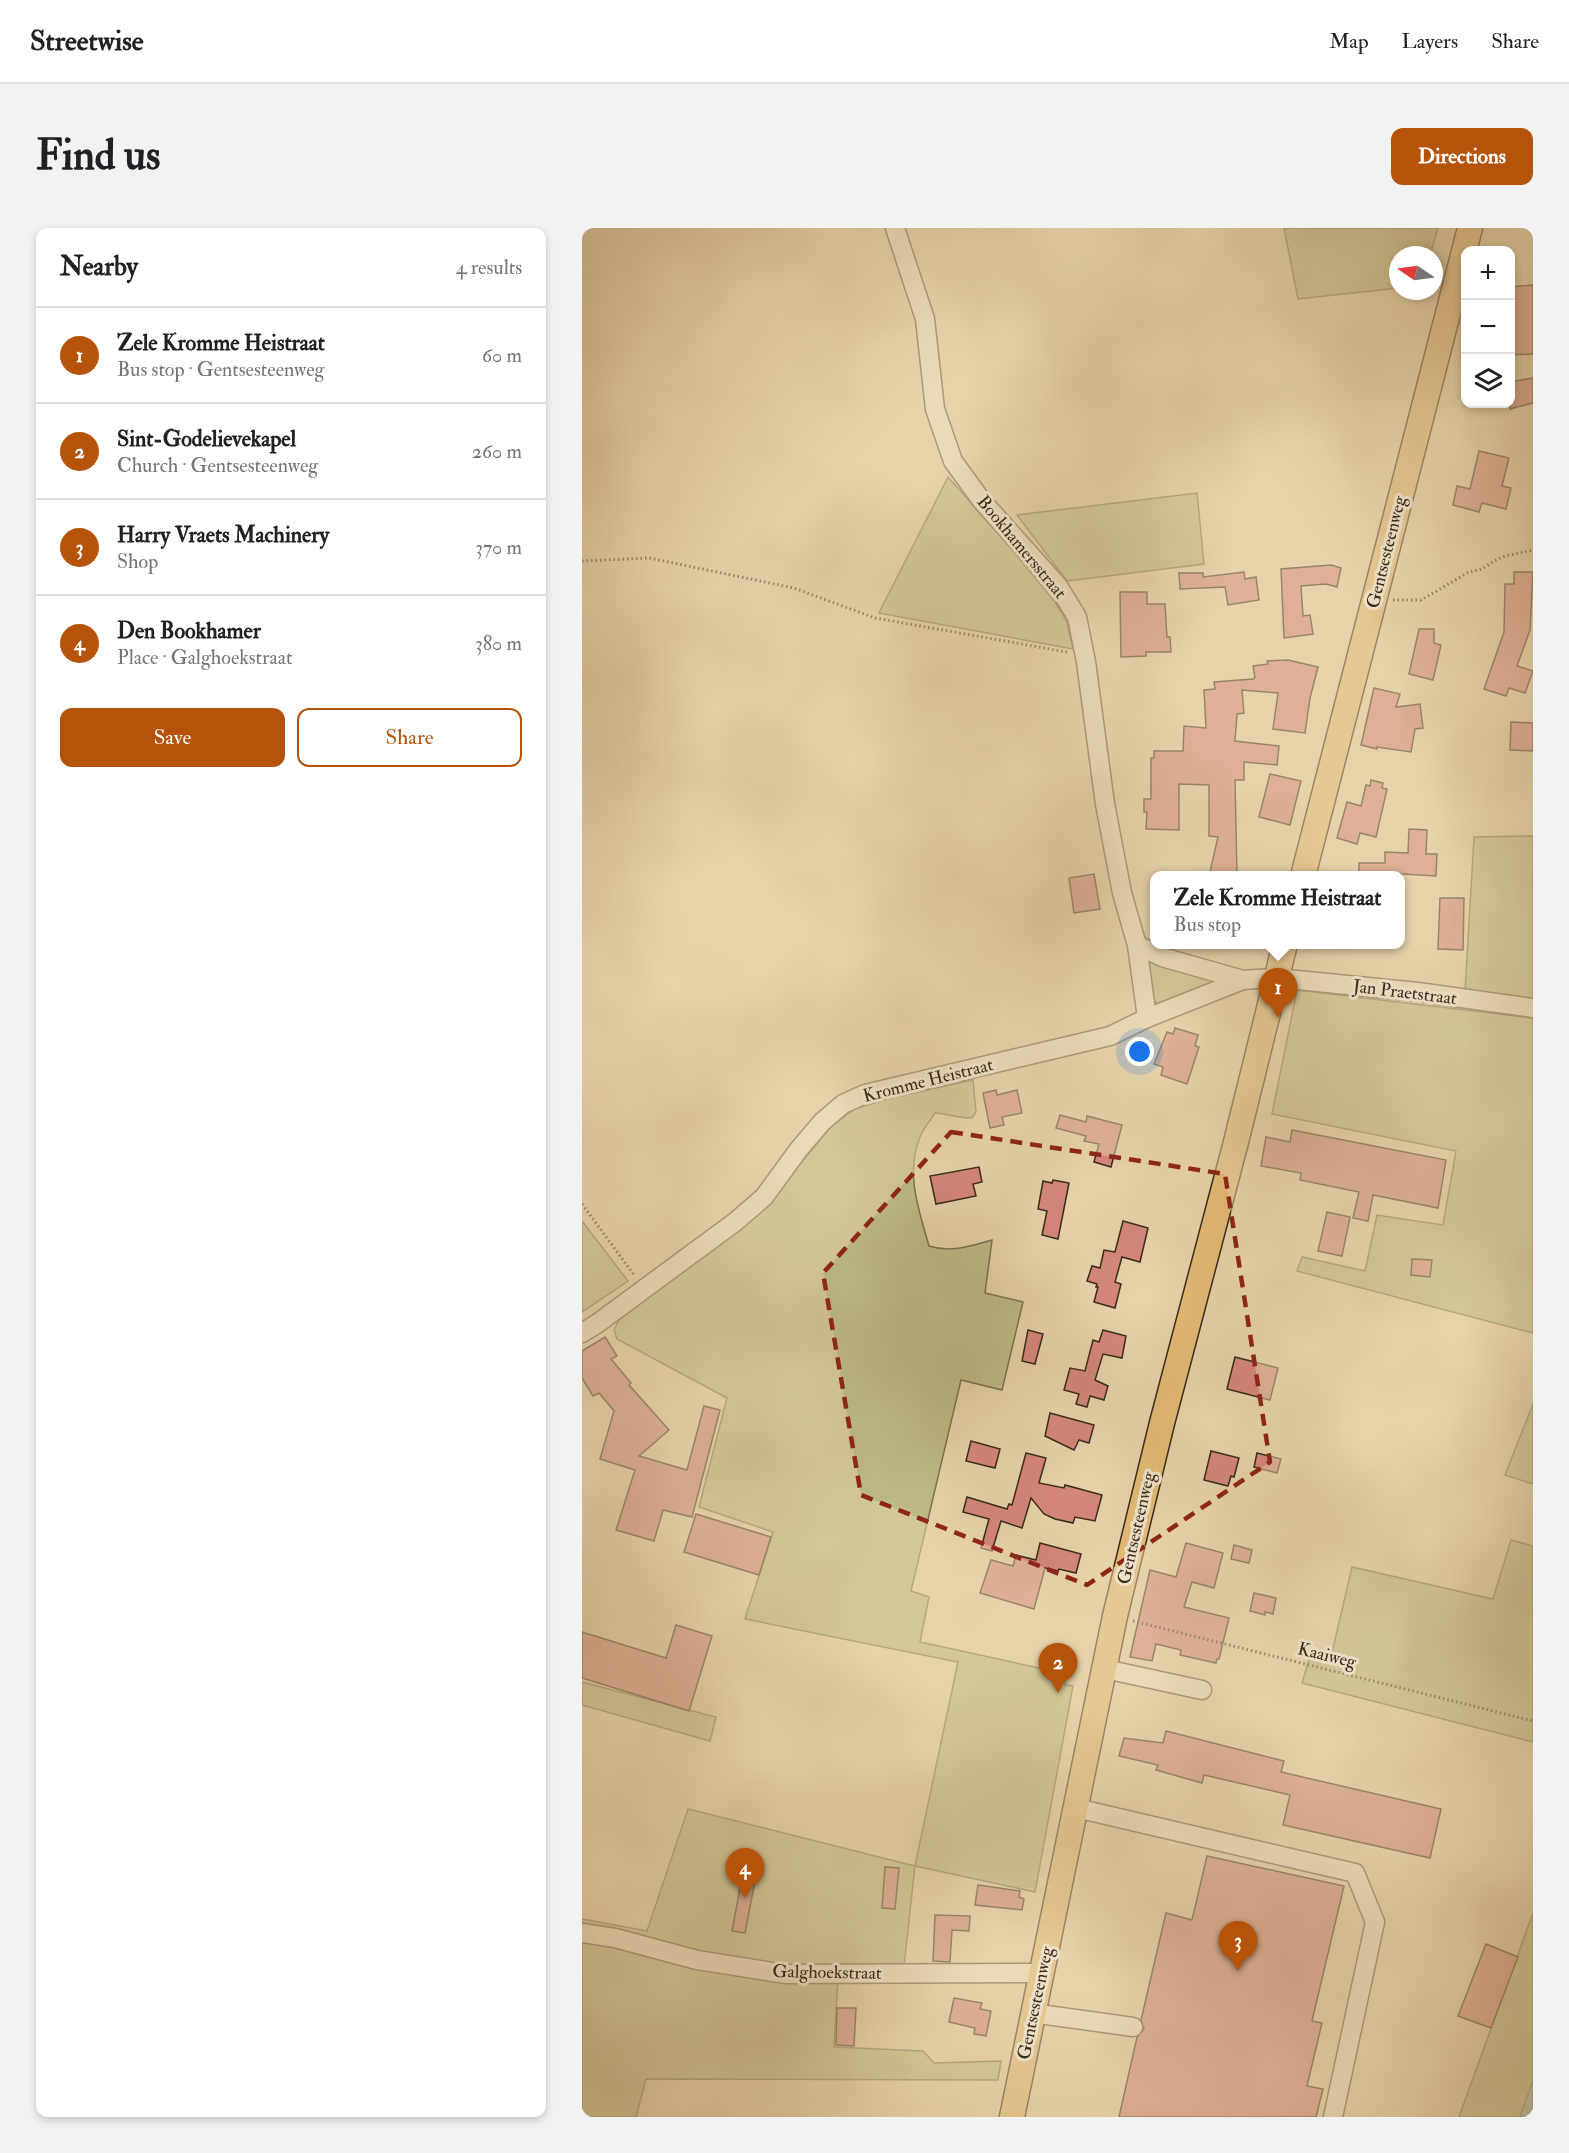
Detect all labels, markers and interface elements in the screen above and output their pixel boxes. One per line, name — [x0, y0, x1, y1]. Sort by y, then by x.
text: Streetwise — [30, 24, 144, 59]
text: Map — [1329, 28, 1369, 55]
text: Layers — [1402, 28, 1458, 55]
text: Share — [1491, 28, 1539, 55]
button: Directions — [1391, 128, 1533, 185]
text: Find us — [36, 130, 160, 182]
north arrow — [1389, 246, 1443, 300]
map controls — [1461, 246, 1515, 408]
button: + — [1461, 246, 1515, 300]
text: Nearby — [60, 251, 138, 283]
text: 4 results — [456, 255, 522, 280]
button: − — [1461, 300, 1515, 354]
text: Zele Kromme Heistraat — [117, 329, 325, 357]
text: 1 — [76, 343, 83, 368]
text: 60 m — [482, 343, 522, 368]
button: layers — [1461, 354, 1515, 408]
text: Bus stop · Gentsesteenweg — [117, 357, 324, 382]
text: Sint-Godelievekapel — [117, 425, 296, 453]
text: 2 — [74, 439, 85, 464]
text: 260 m — [472, 439, 522, 464]
text: Church · Gentsesteenweg — [117, 453, 318, 478]
street label: Bookhamersstraat — [972, 491, 1072, 604]
street label: Gentsesteenweg — [1361, 493, 1412, 611]
text: Harry Vraets Machinery — [117, 521, 329, 549]
text: 3 — [76, 535, 83, 560]
text: 370 m — [475, 535, 522, 560]
text: Shop — [117, 549, 158, 574]
text: Den Bookhamer — [117, 617, 261, 645]
text: 4 — [74, 631, 85, 656]
text: 380 m — [475, 631, 522, 656]
text: Place · Galghoekstraat — [117, 645, 292, 670]
button: Save — [60, 708, 285, 767]
button: Share — [297, 708, 522, 767]
popup — [1150, 871, 1405, 949]
text: Zele Kromme Heistraat — [1174, 884, 1381, 912]
text: Bus stop — [1174, 912, 1241, 937]
pin: 1 — [1258, 968, 1298, 1018]
street label: Jan Praetstraat — [1351, 975, 1458, 1010]
your location — [1125, 1037, 1154, 1066]
street label: Kromme Heistraat — [861, 1053, 996, 1108]
street label: Gentsesteenweg — [1112, 1468, 1161, 1587]
street label: Kaaiweg — [1295, 1637, 1360, 1674]
pin: 2 — [1038, 1644, 1078, 1693]
pin: 4 — [726, 1848, 764, 1898]
pin: 3 — [1218, 1922, 1258, 1971]
street label: Gentsesteenweg — [1012, 1943, 1059, 2062]
street label: Galghoekstraat — [772, 1960, 882, 1985]

